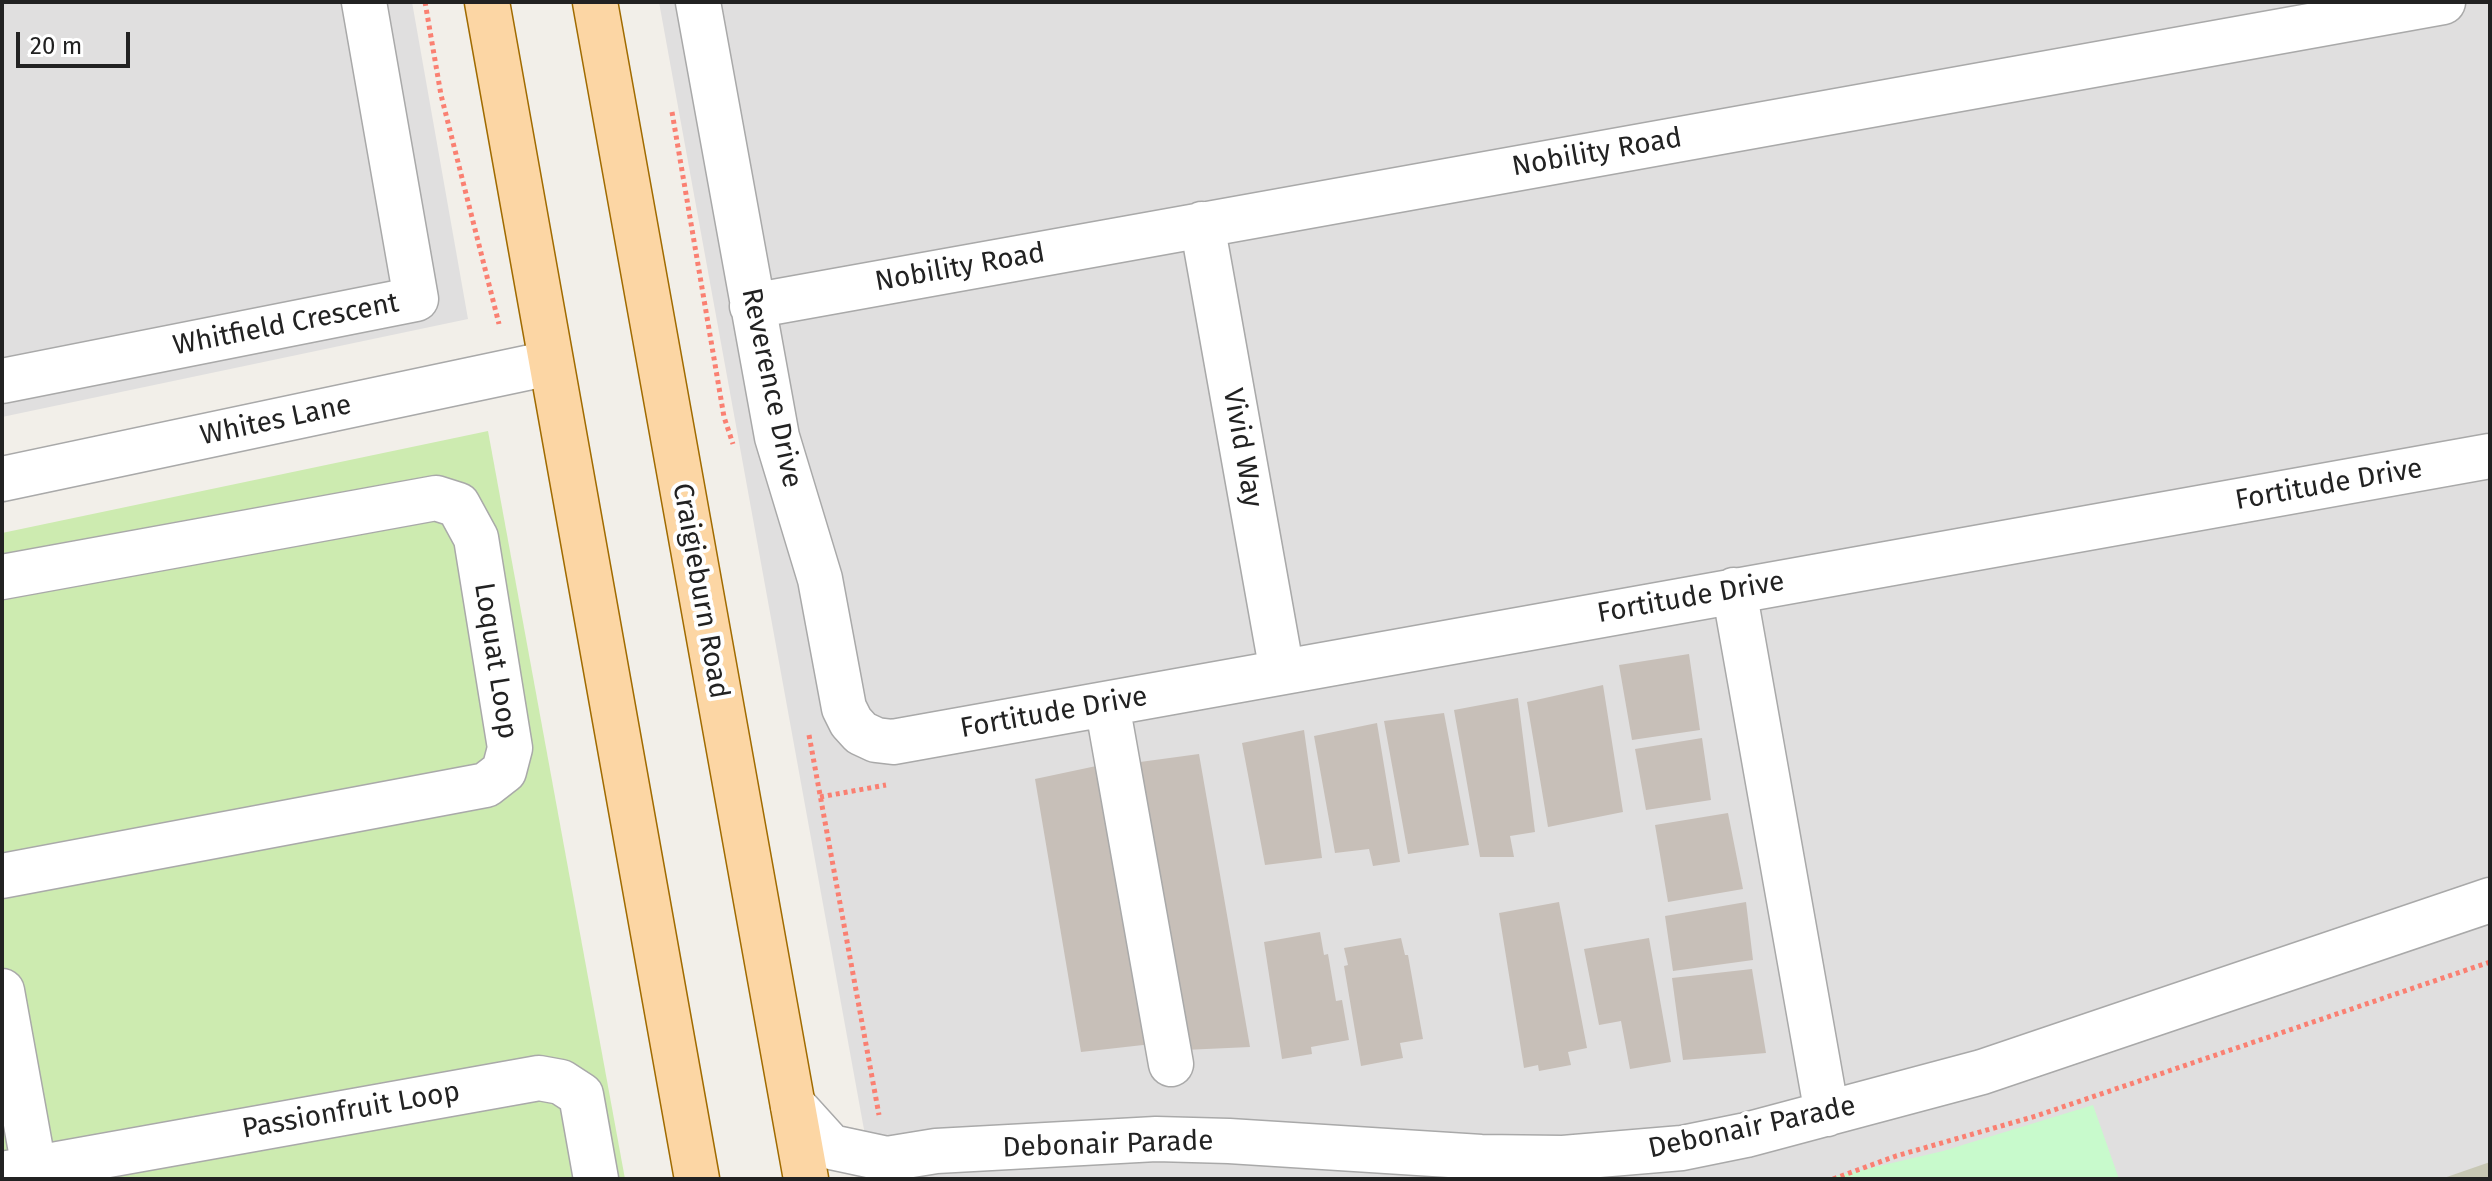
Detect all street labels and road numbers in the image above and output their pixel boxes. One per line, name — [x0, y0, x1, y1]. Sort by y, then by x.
street label: Nobility Road — [1509, 122, 1685, 184]
street label: Nobility Road — [872, 237, 1048, 299]
street label: Reverence Drive — [733, 285, 809, 491]
street label: Whitfield Crescent — [170, 287, 402, 363]
street label: Vivid Way — [1215, 386, 1269, 510]
street label: Whites Lane — [197, 389, 355, 453]
street label: Fortitude Drive — [2233, 452, 2425, 518]
street label: Craigieburn Road — [665, 481, 735, 701]
street label: Fortitude Drive — [1595, 565, 1787, 631]
street label: Loquat Loop — [466, 580, 524, 742]
street label: Fortitude Drive — [958, 680, 1150, 746]
street label: Passionfruit Loop — [239, 1075, 463, 1147]
street label: Debonair Parade — [1645, 1090, 1859, 1166]
street label: Debonair Parade — [1002, 1125, 1214, 1165]

